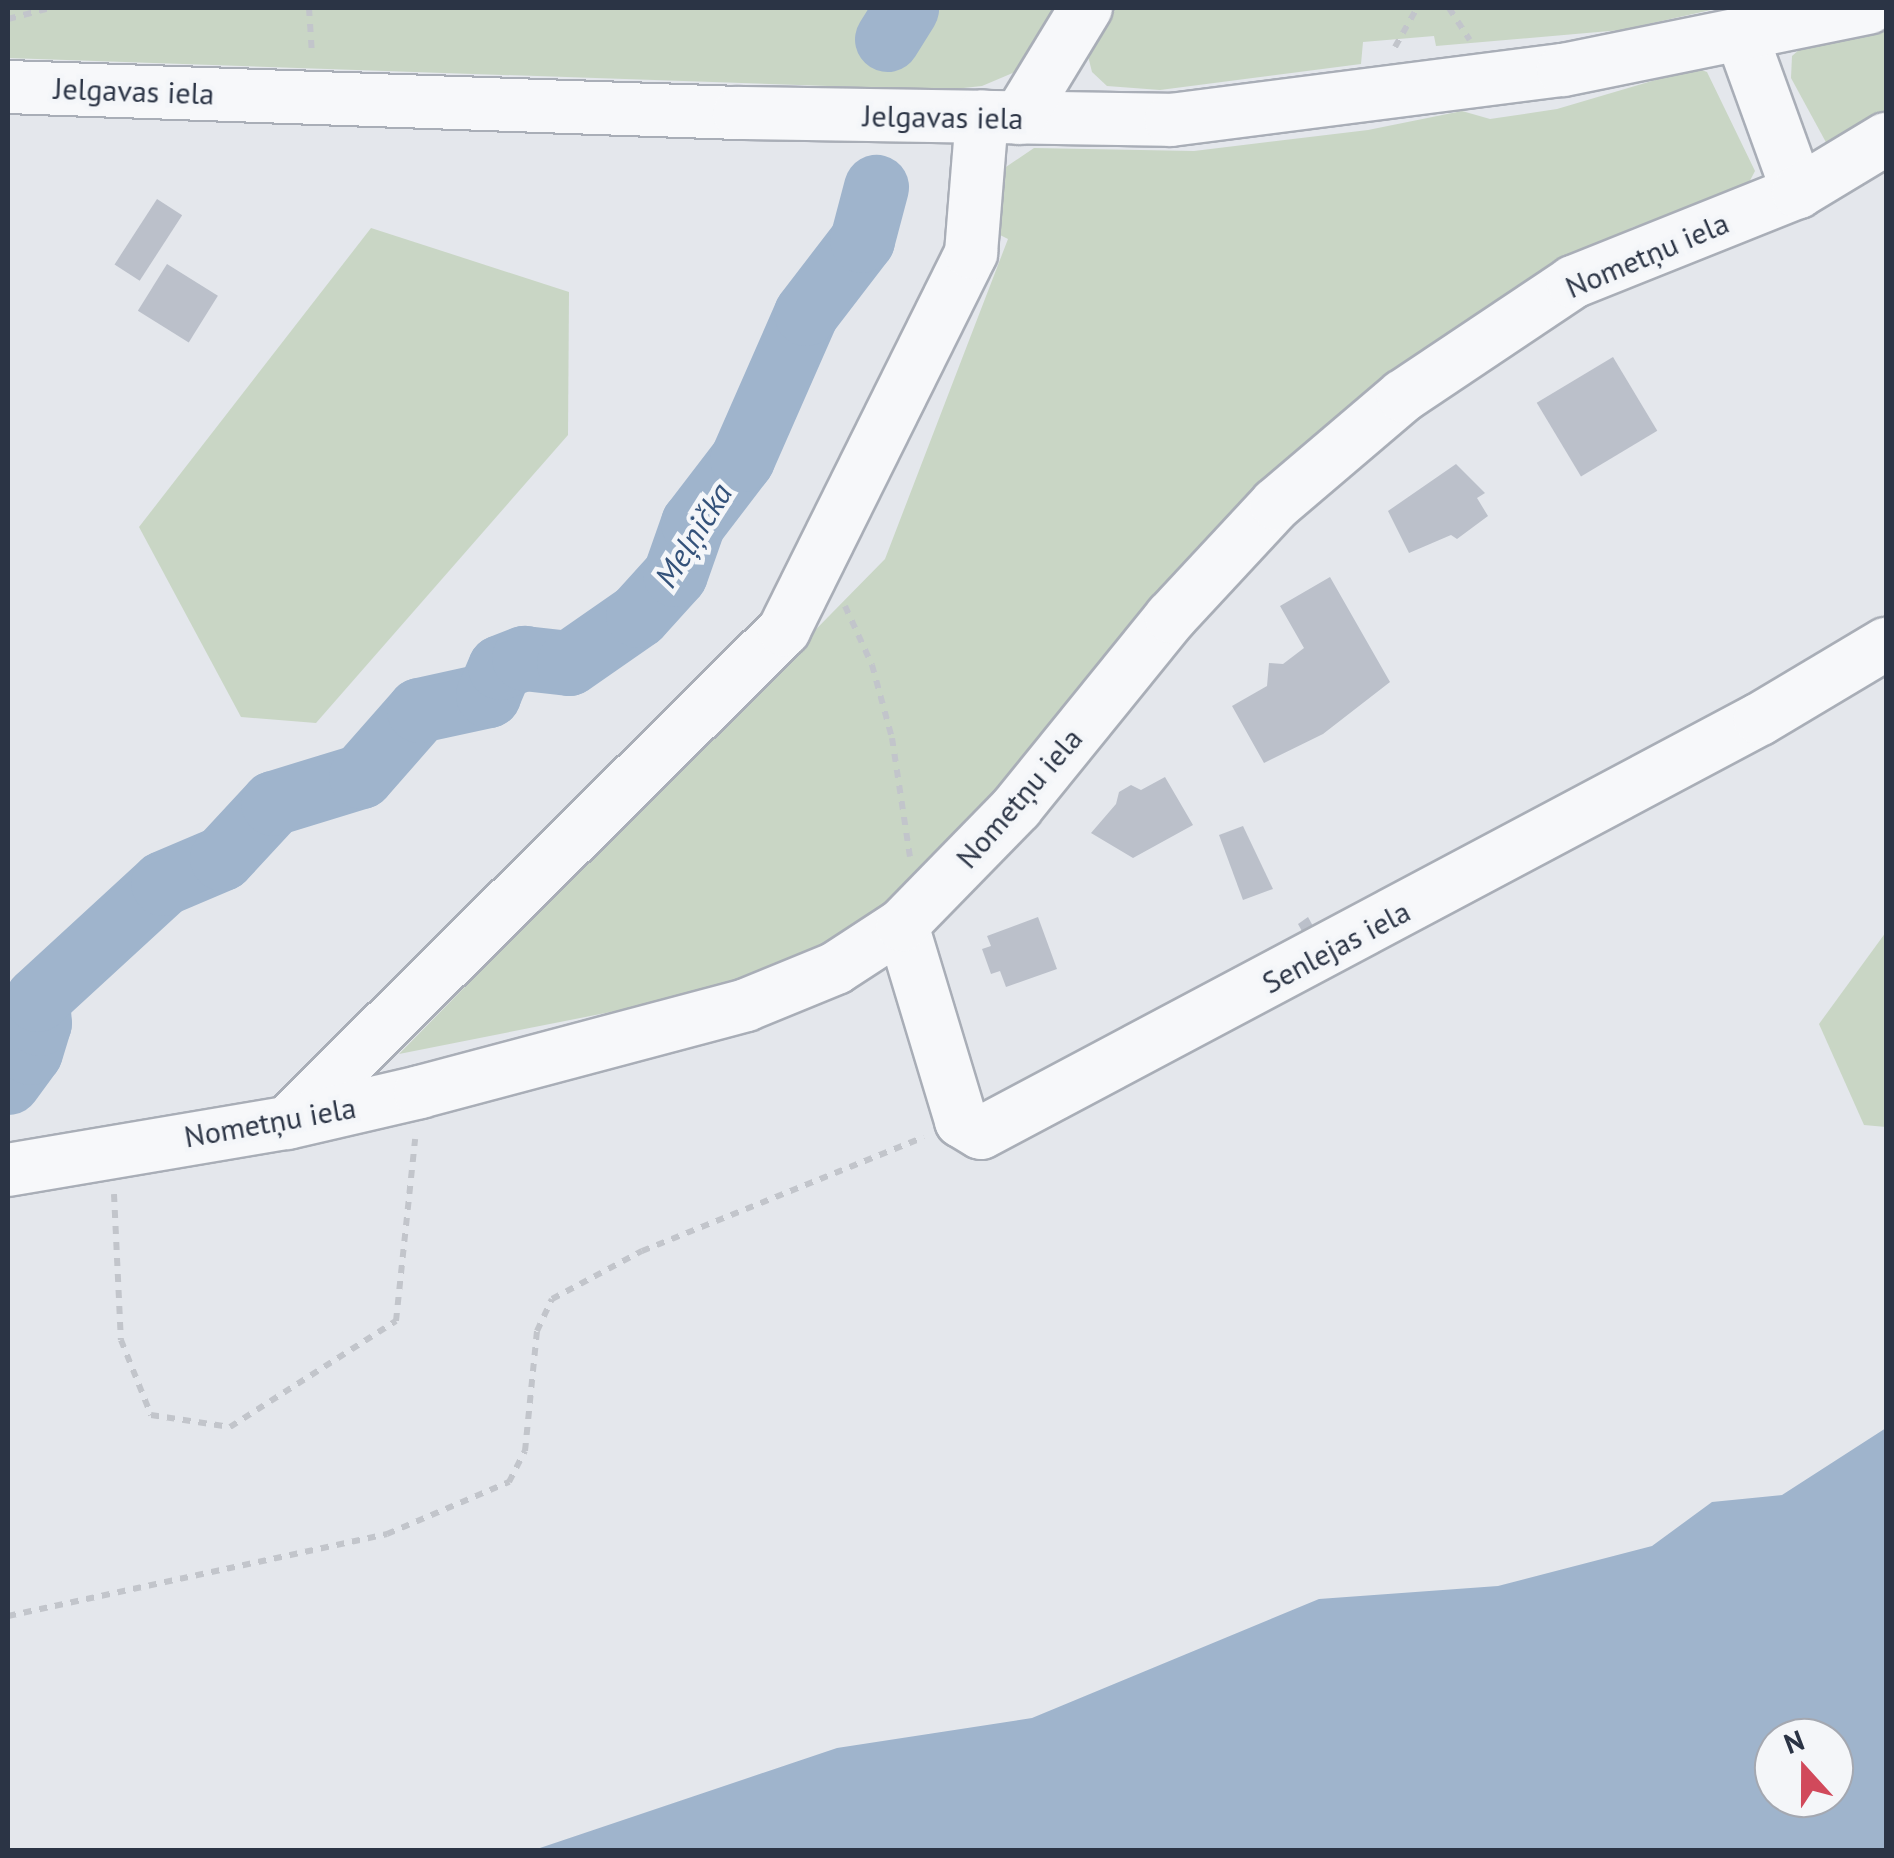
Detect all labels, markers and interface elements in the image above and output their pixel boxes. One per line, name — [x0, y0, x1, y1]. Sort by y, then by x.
street label: Jelgavas iela — [53, 70, 215, 112]
street label: Jelgavas iela — [862, 98, 1024, 136]
street label: Nometņu iela — [1560, 205, 1734, 305]
water label: Meļņička — [646, 476, 740, 594]
street label: Nometņu iela — [948, 721, 1090, 875]
street label: Senlejas iela — [1256, 893, 1416, 1001]
street label: Nometņu iela — [181, 1089, 359, 1155]
north arrow — [1754, 1718, 1854, 1818]
text: N — [1779, 1721, 1809, 1762]

